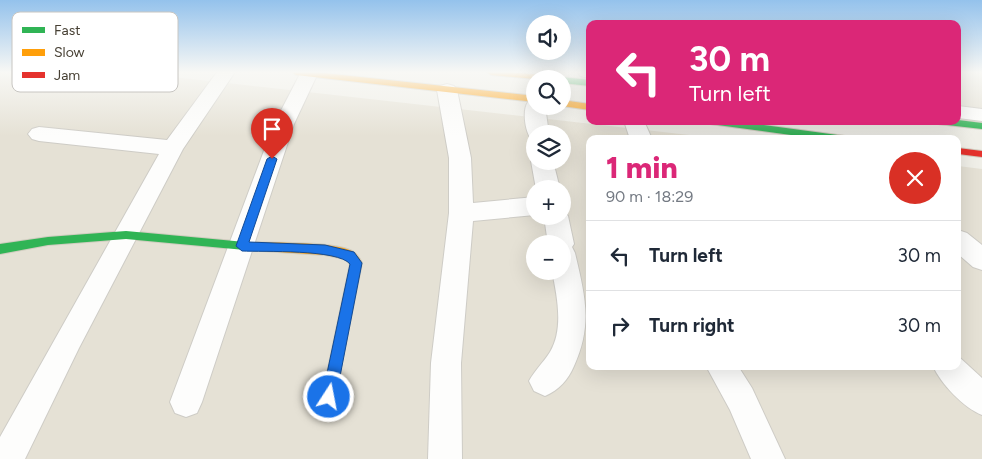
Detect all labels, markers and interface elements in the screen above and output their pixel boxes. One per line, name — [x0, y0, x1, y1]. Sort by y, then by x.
legend — [12, 12, 178, 92]
map controls — [526, 15, 571, 280]
button: sound — [526, 15, 571, 60]
text: Fast — [54, 22, 80, 39]
text: 30 m — [689, 38, 770, 80]
icon: left — [606, 40, 671, 105]
text: Slow — [54, 44, 85, 61]
text: Jam — [54, 67, 80, 84]
button: search — [526, 70, 571, 115]
text: Turn left — [689, 80, 771, 107]
pin — [251, 108, 293, 159]
icon: arrive — [258, 115, 286, 143]
button: layers — [526, 125, 571, 170]
text: 1 min — [606, 149, 678, 186]
button: close — [889, 152, 941, 204]
button: + — [526, 180, 571, 225]
text: 90 m · 18:29 — [606, 187, 693, 206]
button: − — [526, 235, 571, 280]
icon: left — [606, 242, 634, 270]
text: Turn left — [649, 244, 723, 267]
text: 30 m — [898, 244, 941, 267]
icon: right — [606, 312, 634, 340]
text: Turn right — [649, 314, 735, 337]
text: 30 m — [898, 314, 941, 337]
position arrow — [302, 370, 354, 422]

